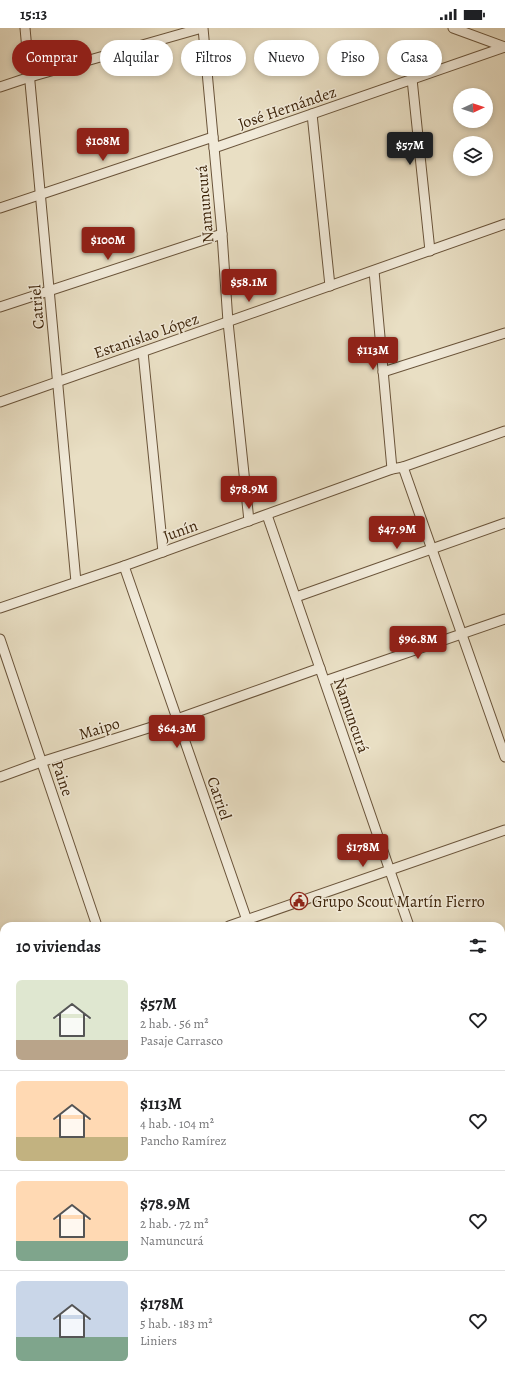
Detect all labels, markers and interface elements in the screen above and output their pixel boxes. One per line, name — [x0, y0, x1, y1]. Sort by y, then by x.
text: 15:13 — [20, 4, 47, 24]
chip: Comprar — [12, 40, 92, 76]
chip: Alquilar — [100, 40, 173, 76]
chip: Filtros — [181, 40, 246, 76]
chip: Nuevo — [254, 40, 319, 76]
chip: Piso — [327, 40, 379, 76]
chip: Casa — [387, 40, 442, 76]
street label: José Hernández — [235, 81, 339, 135]
north arrow — [453, 88, 493, 128]
map controls — [453, 88, 493, 176]
pin: $108M — [75, 128, 131, 162]
text: $108M — [86, 132, 120, 149]
pin: $57M — [386, 132, 434, 166]
text: $57M — [396, 136, 424, 153]
button: layers — [453, 136, 493, 176]
street label: Namuncurá — [191, 163, 219, 244]
pin: $100M — [80, 227, 136, 261]
text: $100M — [91, 231, 125, 248]
pin: $58.1M — [216, 269, 282, 303]
text: $58.1M — [230, 273, 268, 290]
street label: Catriel — [24, 284, 50, 330]
street label: Estanislao López — [91, 308, 202, 364]
pin: $113M — [345, 337, 401, 371]
text: $113M — [357, 341, 389, 358]
pin: $78.9M — [216, 476, 282, 510]
text: $78.9M — [230, 480, 268, 497]
street label: Junín — [160, 514, 201, 547]
pin: $47.9M — [364, 516, 430, 550]
text: $47.9M — [378, 520, 416, 537]
pin: $96.8M — [385, 626, 451, 660]
text: $96.8M — [399, 630, 437, 647]
street label: Namuncurá — [328, 675, 374, 756]
street label: Maipo — [76, 712, 123, 746]
pin: $64.3M — [144, 715, 210, 749]
text: $64.3M — [158, 719, 196, 736]
street label: Paine — [46, 758, 78, 799]
street label: Catriel — [201, 774, 237, 823]
pin: $178M — [335, 834, 391, 868]
text: $178M — [346, 838, 380, 855]
public building icon: Grupo Scout Martín Fierro — [289, 891, 309, 911]
place label: Grupo Scout Martín Fierro — [312, 891, 485, 913]
text: 10 viviendas — [16, 935, 101, 958]
icon: filters — [467, 935, 489, 957]
text: $57M — [140, 992, 177, 1015]
icon: home — [48, 996, 96, 1044]
icon: heart — [467, 1009, 489, 1031]
text: 2 hab. · 56 m² — [140, 1015, 209, 1032]
text: Pasaje Carrasco — [140, 1032, 223, 1049]
text: $113M — [140, 1092, 182, 1115]
icon: home — [48, 1097, 96, 1145]
icon: heart — [467, 1110, 489, 1132]
text: 4 hab. · 104 m² — [140, 1115, 214, 1132]
text: Pancho Ramírez — [140, 1132, 226, 1149]
text: $78.9M — [140, 1192, 190, 1215]
icon: home — [48, 1197, 96, 1245]
icon: heart — [467, 1210, 489, 1232]
text: 2 hab. · 72 m² — [140, 1215, 209, 1232]
text: Namuncurá — [140, 1232, 204, 1249]
text: $178M — [140, 1292, 184, 1315]
icon: home — [48, 1297, 96, 1345]
icon: heart — [467, 1310, 489, 1332]
text: 5 hab. · 183 m² — [140, 1315, 213, 1332]
text: Liniers — [140, 1332, 177, 1349]

